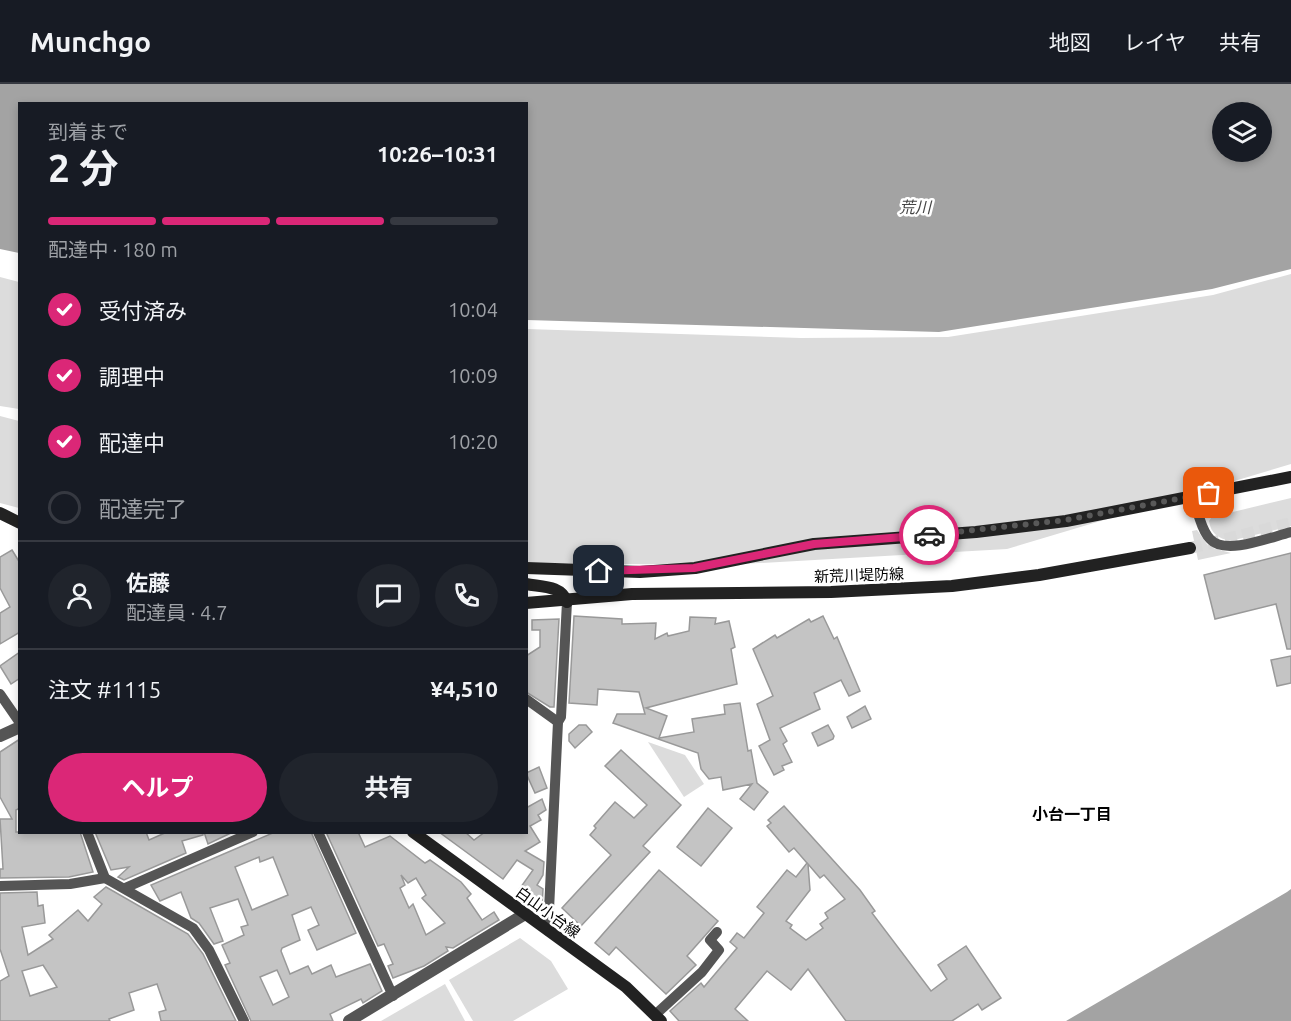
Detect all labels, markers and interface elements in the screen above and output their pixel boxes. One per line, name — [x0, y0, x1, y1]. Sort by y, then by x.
text: Munchgo — [30, 26, 151, 57]
text: 地図 — [1049, 30, 1091, 54]
text: レイヤ — [1124, 30, 1186, 54]
text: 共有 — [1219, 30, 1261, 54]
map controls — [1212, 102, 1272, 162]
button: layers — [1212, 102, 1272, 162]
text: 到着まで — [48, 120, 128, 143]
text: 10:26–10:31 — [377, 141, 498, 166]
text: 2 分 — [48, 146, 118, 189]
water label: 荒川 — [899, 198, 933, 216]
text: 配達中 · 180 m — [48, 238, 178, 261]
icon: check — [48, 293, 81, 326]
text: 受付済み — [99, 298, 187, 323]
text: 10:04 — [448, 298, 498, 321]
icon: check — [48, 359, 81, 392]
text: 調理中 — [99, 364, 165, 389]
text: 10:09 — [448, 364, 498, 387]
icon: check — [48, 425, 81, 458]
text: 配達中 — [99, 430, 165, 455]
text: 10:20 — [448, 430, 498, 453]
pin — [1183, 467, 1234, 518]
icon: bag — [1192, 476, 1225, 509]
text: 配達完了 — [99, 496, 187, 521]
courier — [899, 505, 959, 565]
icon: car — [913, 519, 946, 552]
pin — [573, 545, 624, 596]
icon: home — [582, 554, 615, 587]
button: person — [48, 564, 111, 627]
button: chat — [357, 564, 420, 627]
button: phone — [435, 564, 498, 627]
street label: 新荒川堤防線 — [814, 565, 904, 585]
text: 佐藤 — [126, 570, 170, 595]
text: 配達員 · 4.7 — [126, 601, 228, 624]
text: ¥4,510 — [431, 676, 498, 701]
text: 注文 #1115 — [48, 677, 161, 702]
button: ヘルプ — [48, 753, 267, 822]
button: 共有 — [279, 753, 498, 822]
district label: 小台一丁目 — [1032, 805, 1112, 823]
street label: 白山小台線 — [513, 883, 583, 941]

